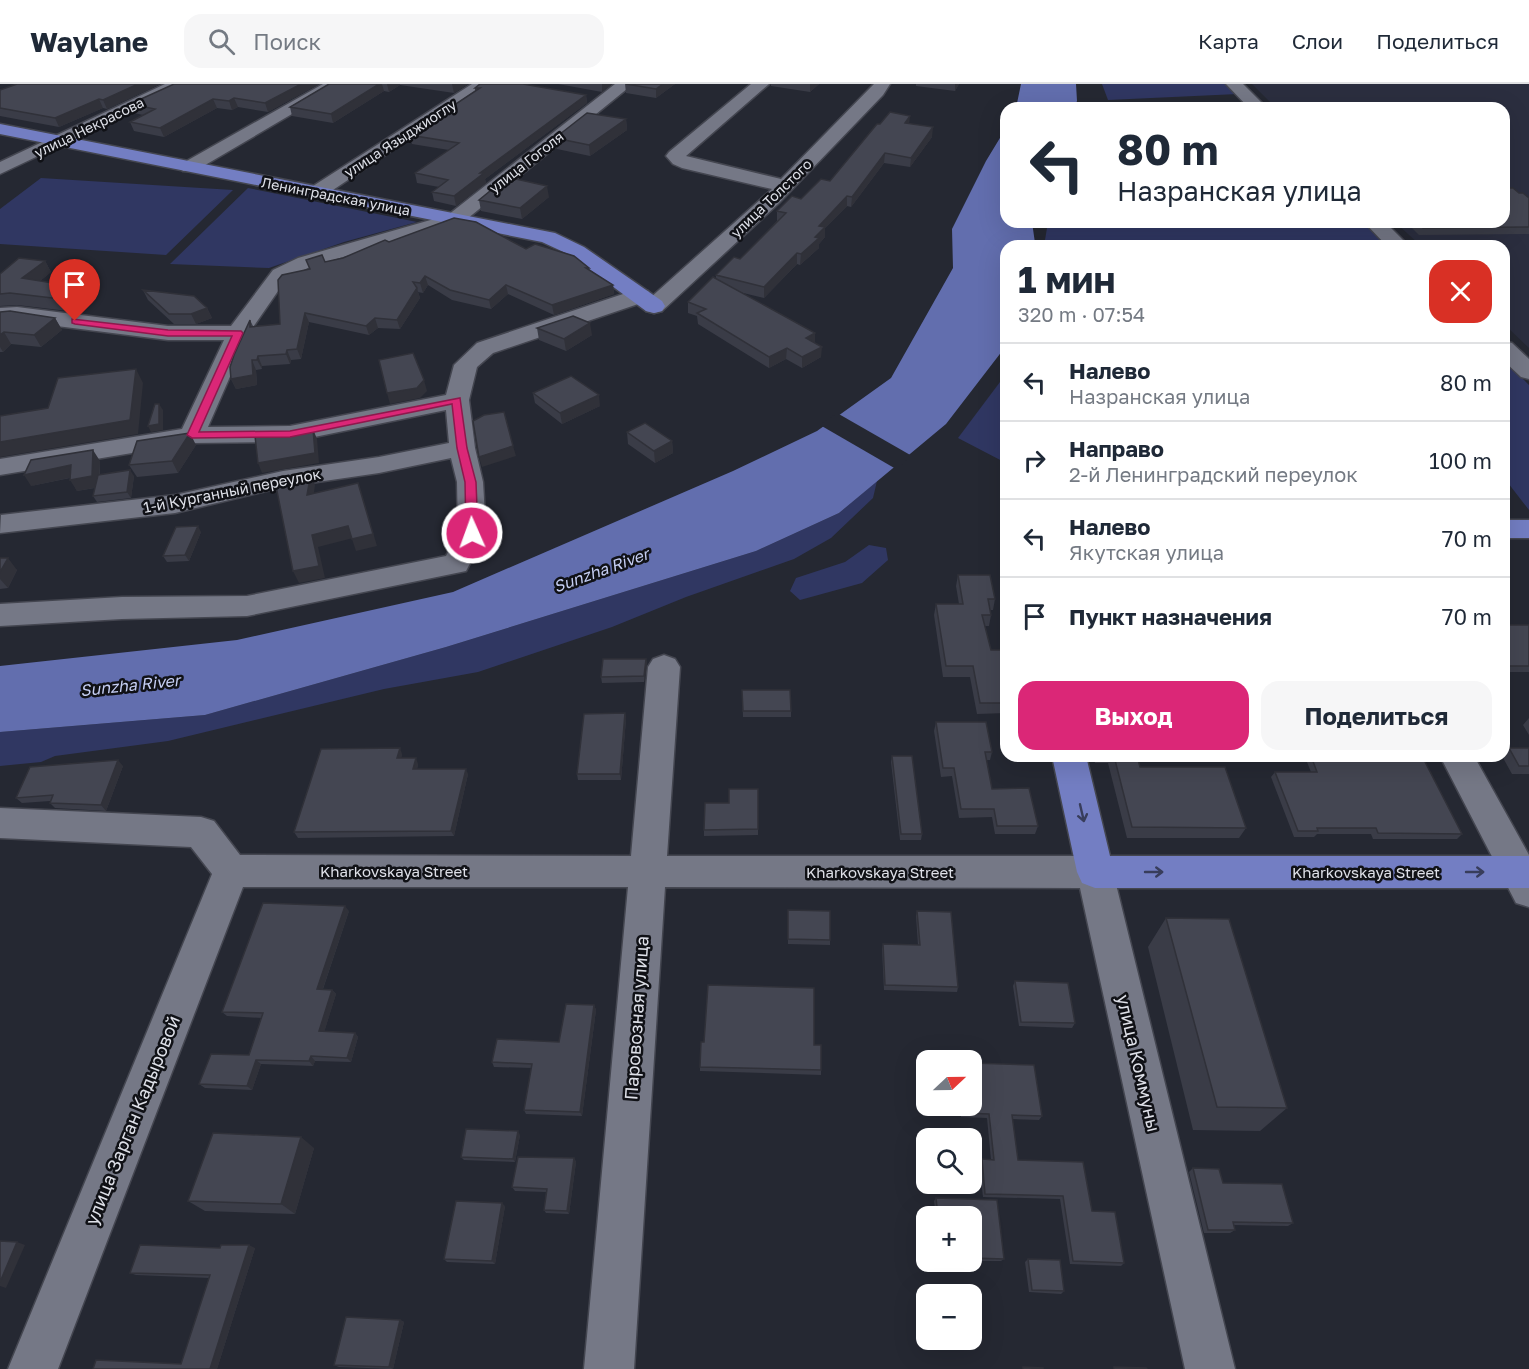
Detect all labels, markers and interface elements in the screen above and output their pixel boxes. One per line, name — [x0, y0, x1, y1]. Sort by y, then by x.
search box — [184, 14, 604, 68]
text: Waylane — [30, 25, 148, 58]
icon: search — [205, 25, 238, 58]
text: Поиск — [253, 28, 321, 55]
text: Карта — [1198, 28, 1259, 54]
text: Слои — [1292, 28, 1343, 54]
text: Поделиться — [1376, 28, 1499, 54]
street label: улица Некрасова — [31, 93, 147, 161]
street label: улица Языджиоглу — [341, 95, 459, 181]
text: 80 m — [1117, 124, 1218, 174]
icon: left — [1018, 126, 1096, 204]
street label: улица Гоголя — [485, 128, 567, 196]
street label: улица Толстого — [727, 155, 815, 241]
street label: Ленинградская улица — [260, 173, 412, 219]
text: Назранская улица — [1117, 175, 1362, 207]
text: 1 мин — [1018, 258, 1115, 301]
pin — [49, 259, 100, 321]
button: close — [1429, 260, 1492, 323]
icon: arrive — [58, 268, 91, 301]
text: 320 m · 07:54 — [1018, 302, 1145, 326]
text: Налево — [1069, 357, 1151, 384]
icon: left — [1018, 366, 1051, 399]
text: 80 m — [1440, 369, 1492, 396]
text: Назранская улица — [1069, 384, 1250, 408]
text: Направо — [1069, 435, 1164, 462]
icon: right — [1018, 444, 1051, 477]
text: 100 m — [1429, 447, 1492, 474]
text: 2-й Ленинградский переулок — [1069, 462, 1358, 486]
street label: 1-й Курганный переулок — [142, 464, 323, 516]
position arrow — [440, 501, 504, 565]
text: Налево — [1069, 513, 1151, 540]
icon: left — [1018, 522, 1051, 555]
text: 70 m — [1442, 525, 1492, 552]
text: Якутская улица — [1069, 540, 1224, 564]
water label: Sunzha River — [551, 543, 654, 597]
icon: arrive — [1018, 600, 1051, 633]
text: Пункт назначения — [1069, 603, 1272, 630]
text: 70 m — [1442, 603, 1492, 630]
water label: Sunzha River — [79, 670, 184, 700]
button: Выход — [1018, 681, 1249, 750]
button: Поделиться — [1261, 681, 1492, 750]
one-way arrow — [1076, 803, 1088, 822]
street label: Kharkovskaya Street — [320, 862, 468, 880]
street label: Kharkovskaya Street — [806, 863, 954, 881]
street label: Kharkovskaya Street — [1292, 863, 1440, 881]
one-way arrow — [1143, 866, 1163, 878]
one-way arrow — [1464, 866, 1484, 878]
street label: Паровозная улица — [619, 935, 653, 1101]
street label: улица Коммуны — [1112, 992, 1166, 1134]
street label: улица Зарган Кадыровой — [80, 1012, 184, 1228]
north arrow — [916, 1050, 982, 1116]
map controls — [916, 1050, 982, 1350]
button: search — [916, 1128, 982, 1194]
button: + — [916, 1206, 982, 1272]
button: − — [916, 1284, 982, 1350]

